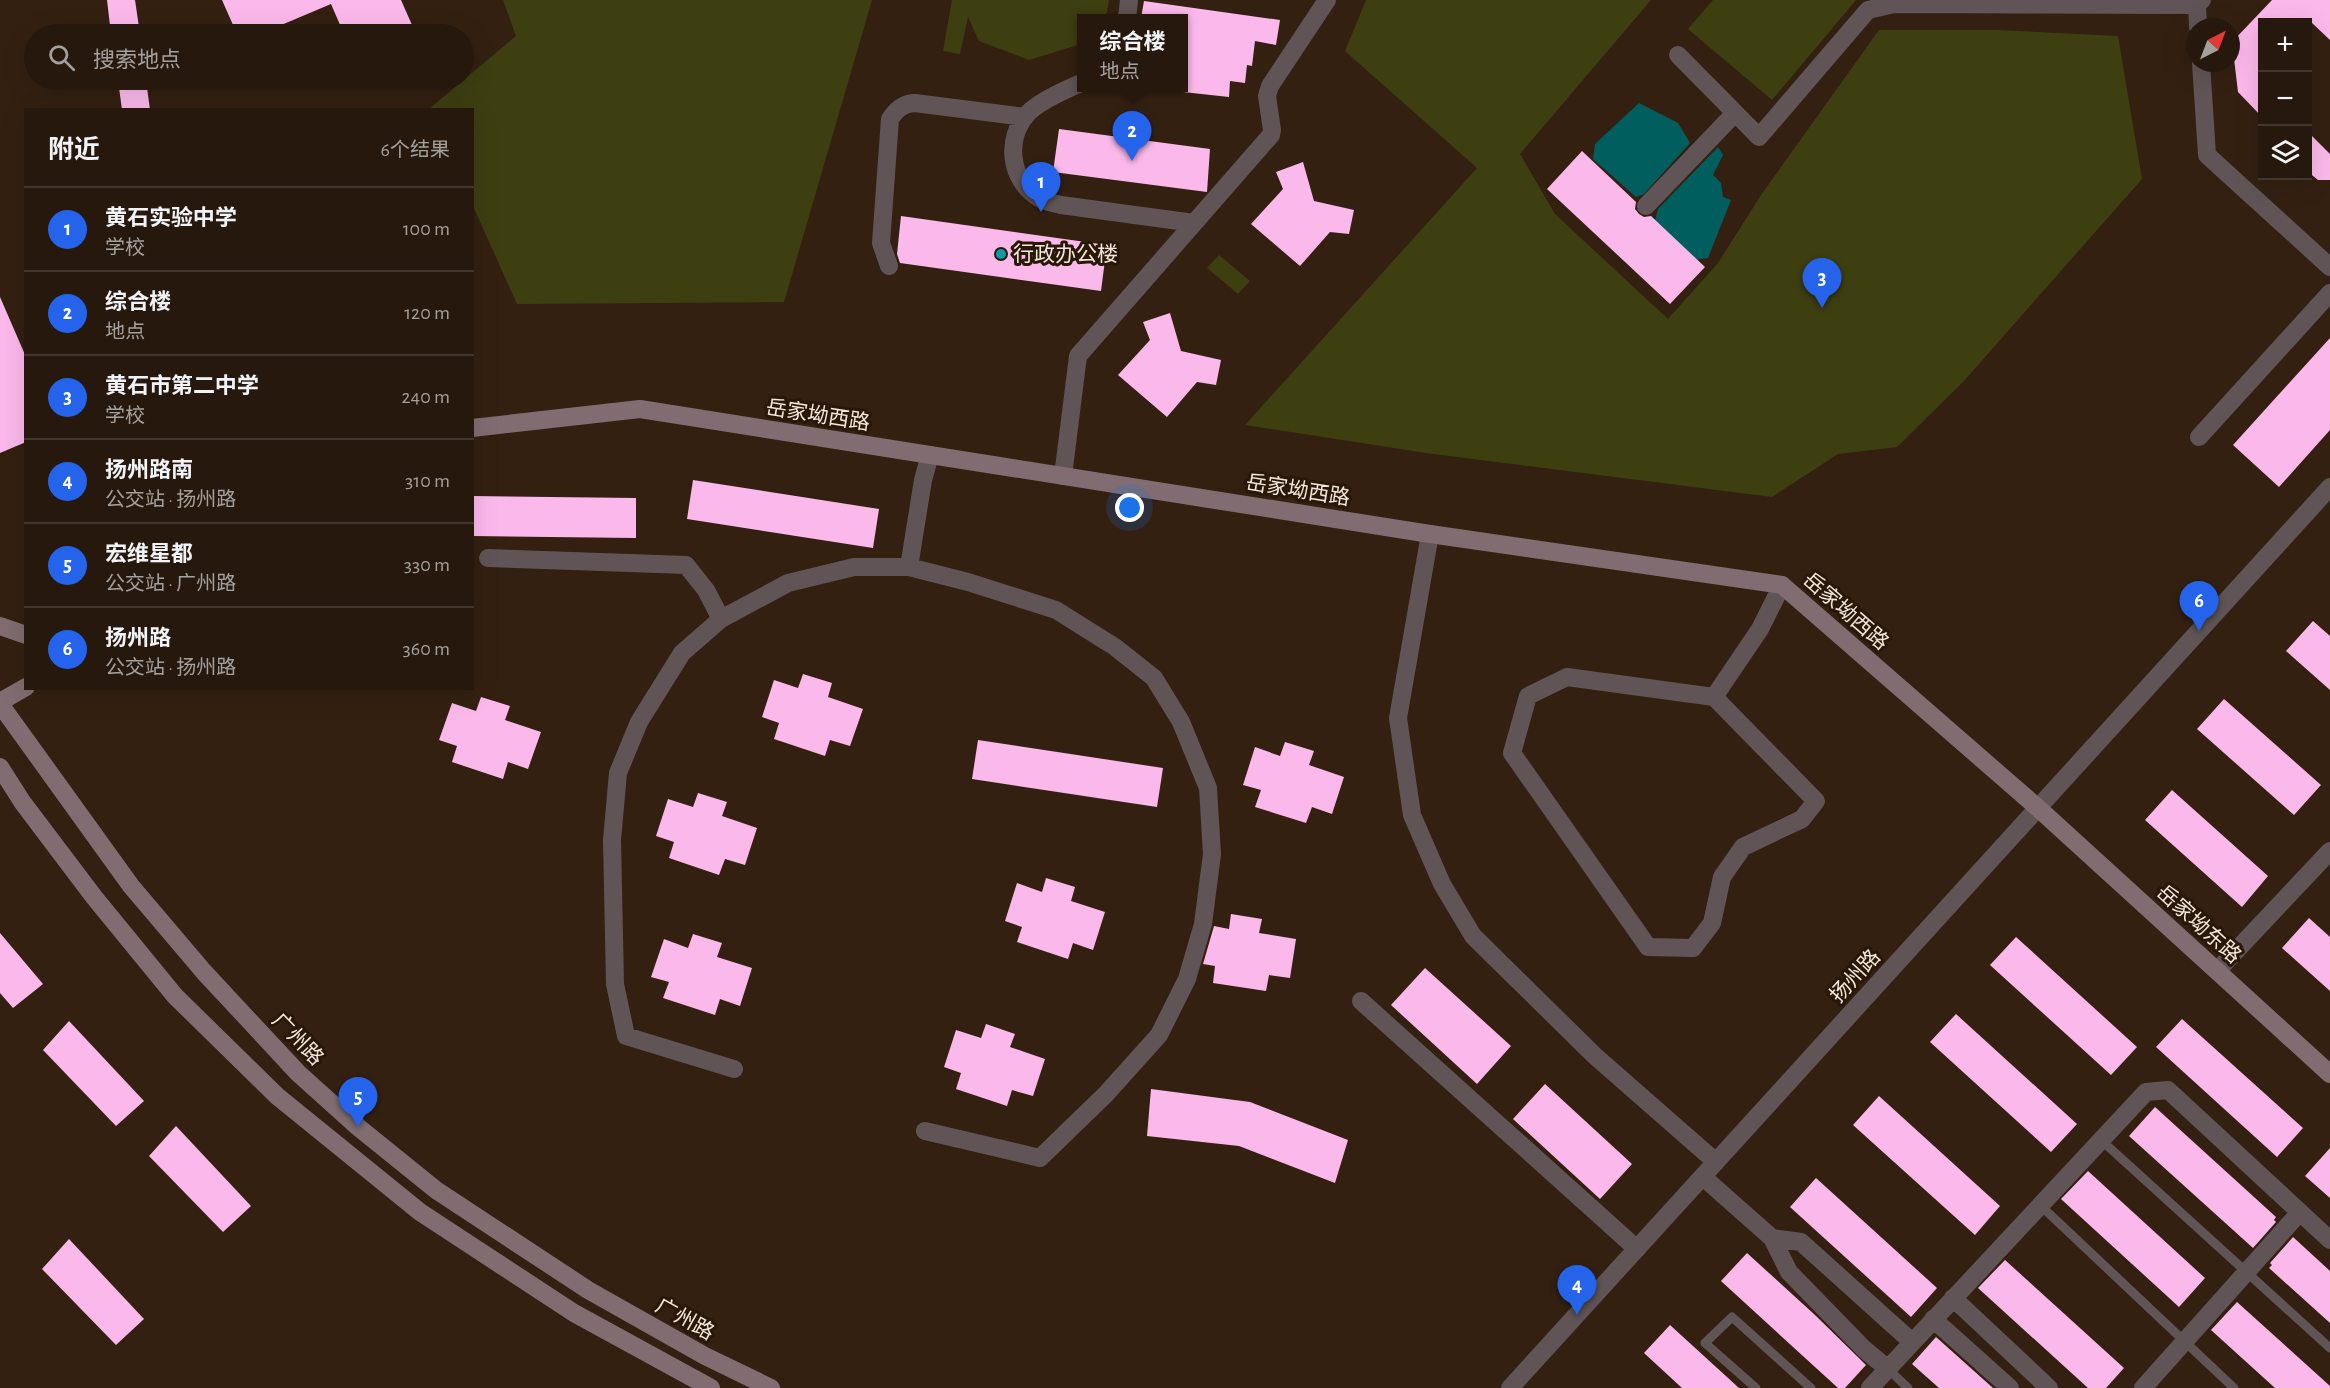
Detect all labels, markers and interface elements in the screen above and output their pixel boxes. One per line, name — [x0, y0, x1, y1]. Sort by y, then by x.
popup — [1077, 14, 1188, 92]
north arrow — [2186, 18, 2240, 72]
map controls — [2258, 18, 2312, 180]
button: + — [2258, 18, 2312, 72]
search box — [24, 24, 474, 90]
text: 综合楼 — [1099, 31, 1166, 53]
icon: search — [45, 41, 78, 74]
text: 搜索地点 — [93, 49, 181, 71]
text: 地点 — [1099, 62, 1139, 82]
button: − — [2258, 72, 2312, 126]
pin: 2 — [1112, 112, 1152, 161]
button: layers — [2258, 126, 2312, 180]
text: 附近 — [48, 137, 100, 163]
text: 6个结果 — [381, 140, 450, 160]
pin: 1 — [1022, 162, 1060, 212]
text: 黄石实验中学 — [105, 207, 237, 229]
text: 1 — [64, 219, 71, 239]
text: 100 m — [403, 219, 450, 239]
text: 学校 — [105, 238, 145, 258]
place label: 行政办公楼 — [1013, 243, 1118, 265]
marker: 行政办公楼 — [994, 247, 1008, 261]
pin: 3 — [1802, 258, 1842, 308]
text: 综合楼 — [105, 291, 171, 313]
text: 2 — [63, 303, 72, 323]
text: 120 m — [404, 303, 450, 323]
text: 地点 — [105, 322, 145, 342]
text: 黄石市第二中学 — [105, 375, 259, 397]
text: 3 — [63, 387, 72, 407]
text: 240 m — [401, 387, 450, 407]
street label: 岳家坳西路 — [764, 396, 872, 434]
text: 学校 — [105, 406, 145, 426]
text: 扬州路南 — [105, 459, 193, 481]
text: 4 — [62, 471, 73, 491]
text: 310 m — [405, 471, 450, 491]
street label: 岳家坳西路 — [1244, 471, 1352, 509]
text: 公交站 · 扬州路 — [105, 490, 236, 510]
your location — [1115, 493, 1144, 522]
text: 宏维星都 — [105, 543, 193, 565]
text: 5 — [63, 555, 72, 575]
text: 330 m — [404, 555, 450, 575]
street label: 岳家坳西路 — [1799, 568, 1893, 654]
text: 公交站 · 广州路 — [105, 574, 236, 594]
pin: 6 — [2180, 582, 2218, 631]
text: 扬州路 — [105, 627, 171, 649]
text: 6 — [63, 639, 72, 659]
text: 360 m — [403, 639, 450, 659]
text: 公交站 · 扬州路 — [105, 658, 236, 678]
street label: 岳家坳东路 — [2153, 881, 2245, 967]
street label: 扬州路 — [1826, 945, 1884, 1007]
street label: 广州路 — [268, 1009, 328, 1069]
pin: 5 — [338, 1078, 378, 1127]
pin: 4 — [1558, 1266, 1596, 1315]
street label: 广州路 — [652, 1294, 718, 1344]

